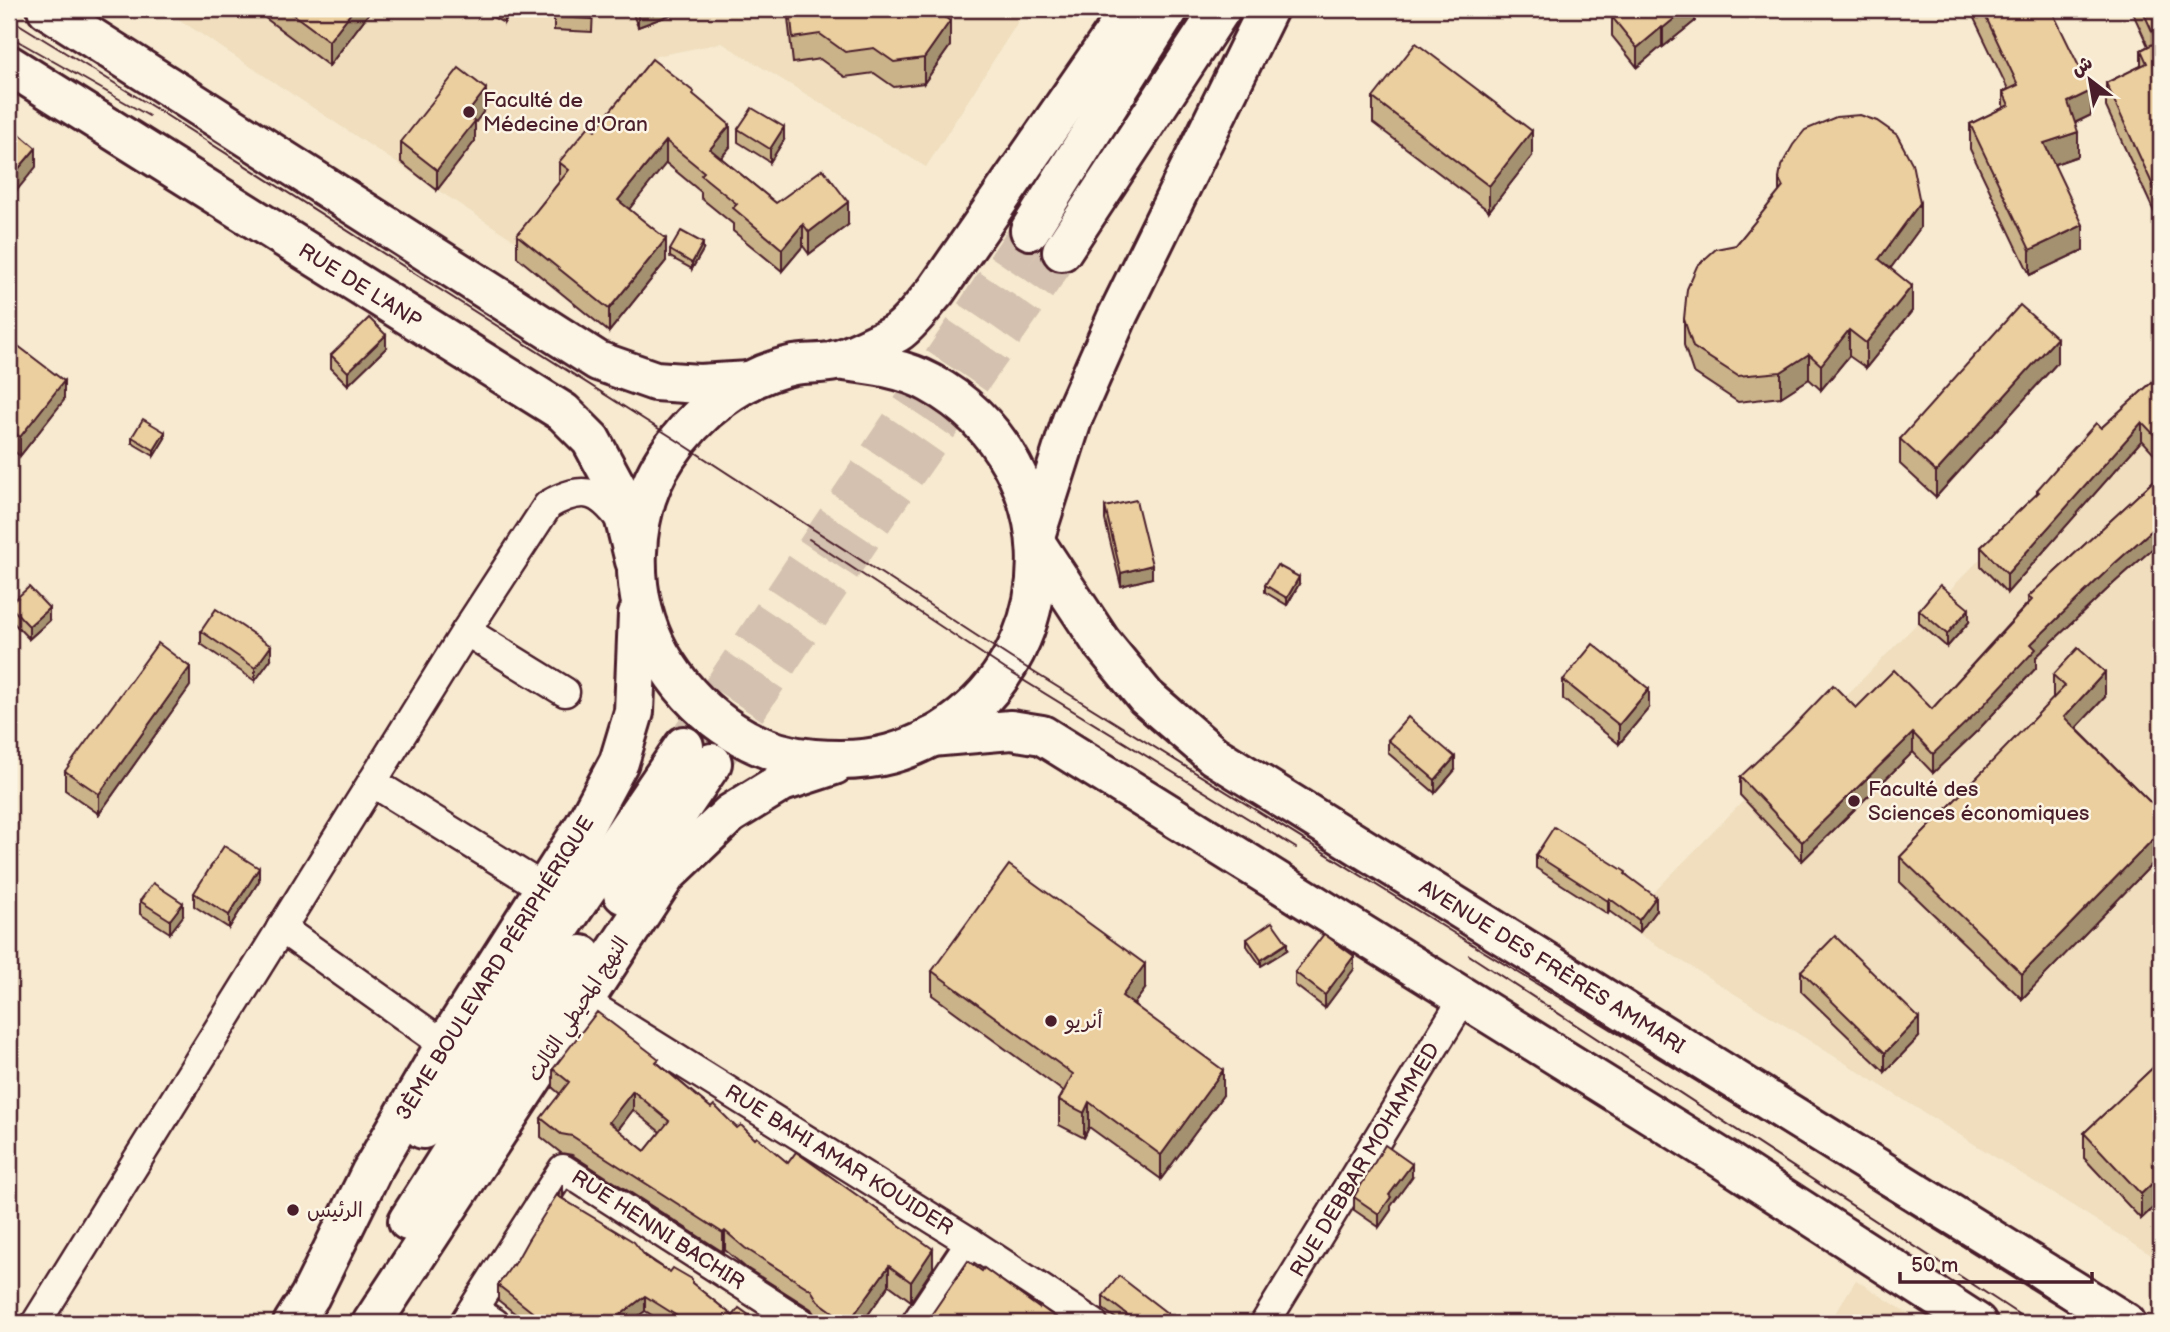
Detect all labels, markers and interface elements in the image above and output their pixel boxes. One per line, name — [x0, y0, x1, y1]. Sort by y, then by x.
north arrow — [2054, 46, 2124, 116]
text: ش — [2067, 51, 2097, 82]
place label: Faculté de Médecine d'Oran — [483, 88, 648, 137]
marker: Faculté de Médecine d'Oran — [461, 104, 477, 120]
street label: RUE DE L'ANP — [294, 238, 426, 334]
place label: Faculté des Sciences économiques — [1868, 777, 2089, 826]
marker: Faculté des Sciences économiques — [1846, 793, 1862, 809]
street label: 3ÈME BOULEVARD PÉRIPHÉRIQUE — [391, 811, 599, 1125]
street label: AVENUE DES FRÈRES AMMARI — [1415, 875, 1689, 1059]
street label: النهج المحيطي الثالث — [522, 932, 639, 1089]
place label: أنريو — [1064, 1009, 1102, 1034]
marker: أنريو — [1043, 1013, 1059, 1029]
street label: RUE DEBBAR MOHAMMED — [1285, 1038, 1445, 1282]
street label: RUE BAHI AMAR KOUIDER — [720, 1079, 958, 1241]
street label: RUE HENNI BACHIR — [567, 1165, 749, 1295]
place label: الرئيس — [307, 1198, 363, 1223]
marker: الرئيس — [285, 1202, 301, 1218]
scale bar — [1900, 1241, 2093, 1285]
text: 50 m — [1911, 1253, 1958, 1278]

